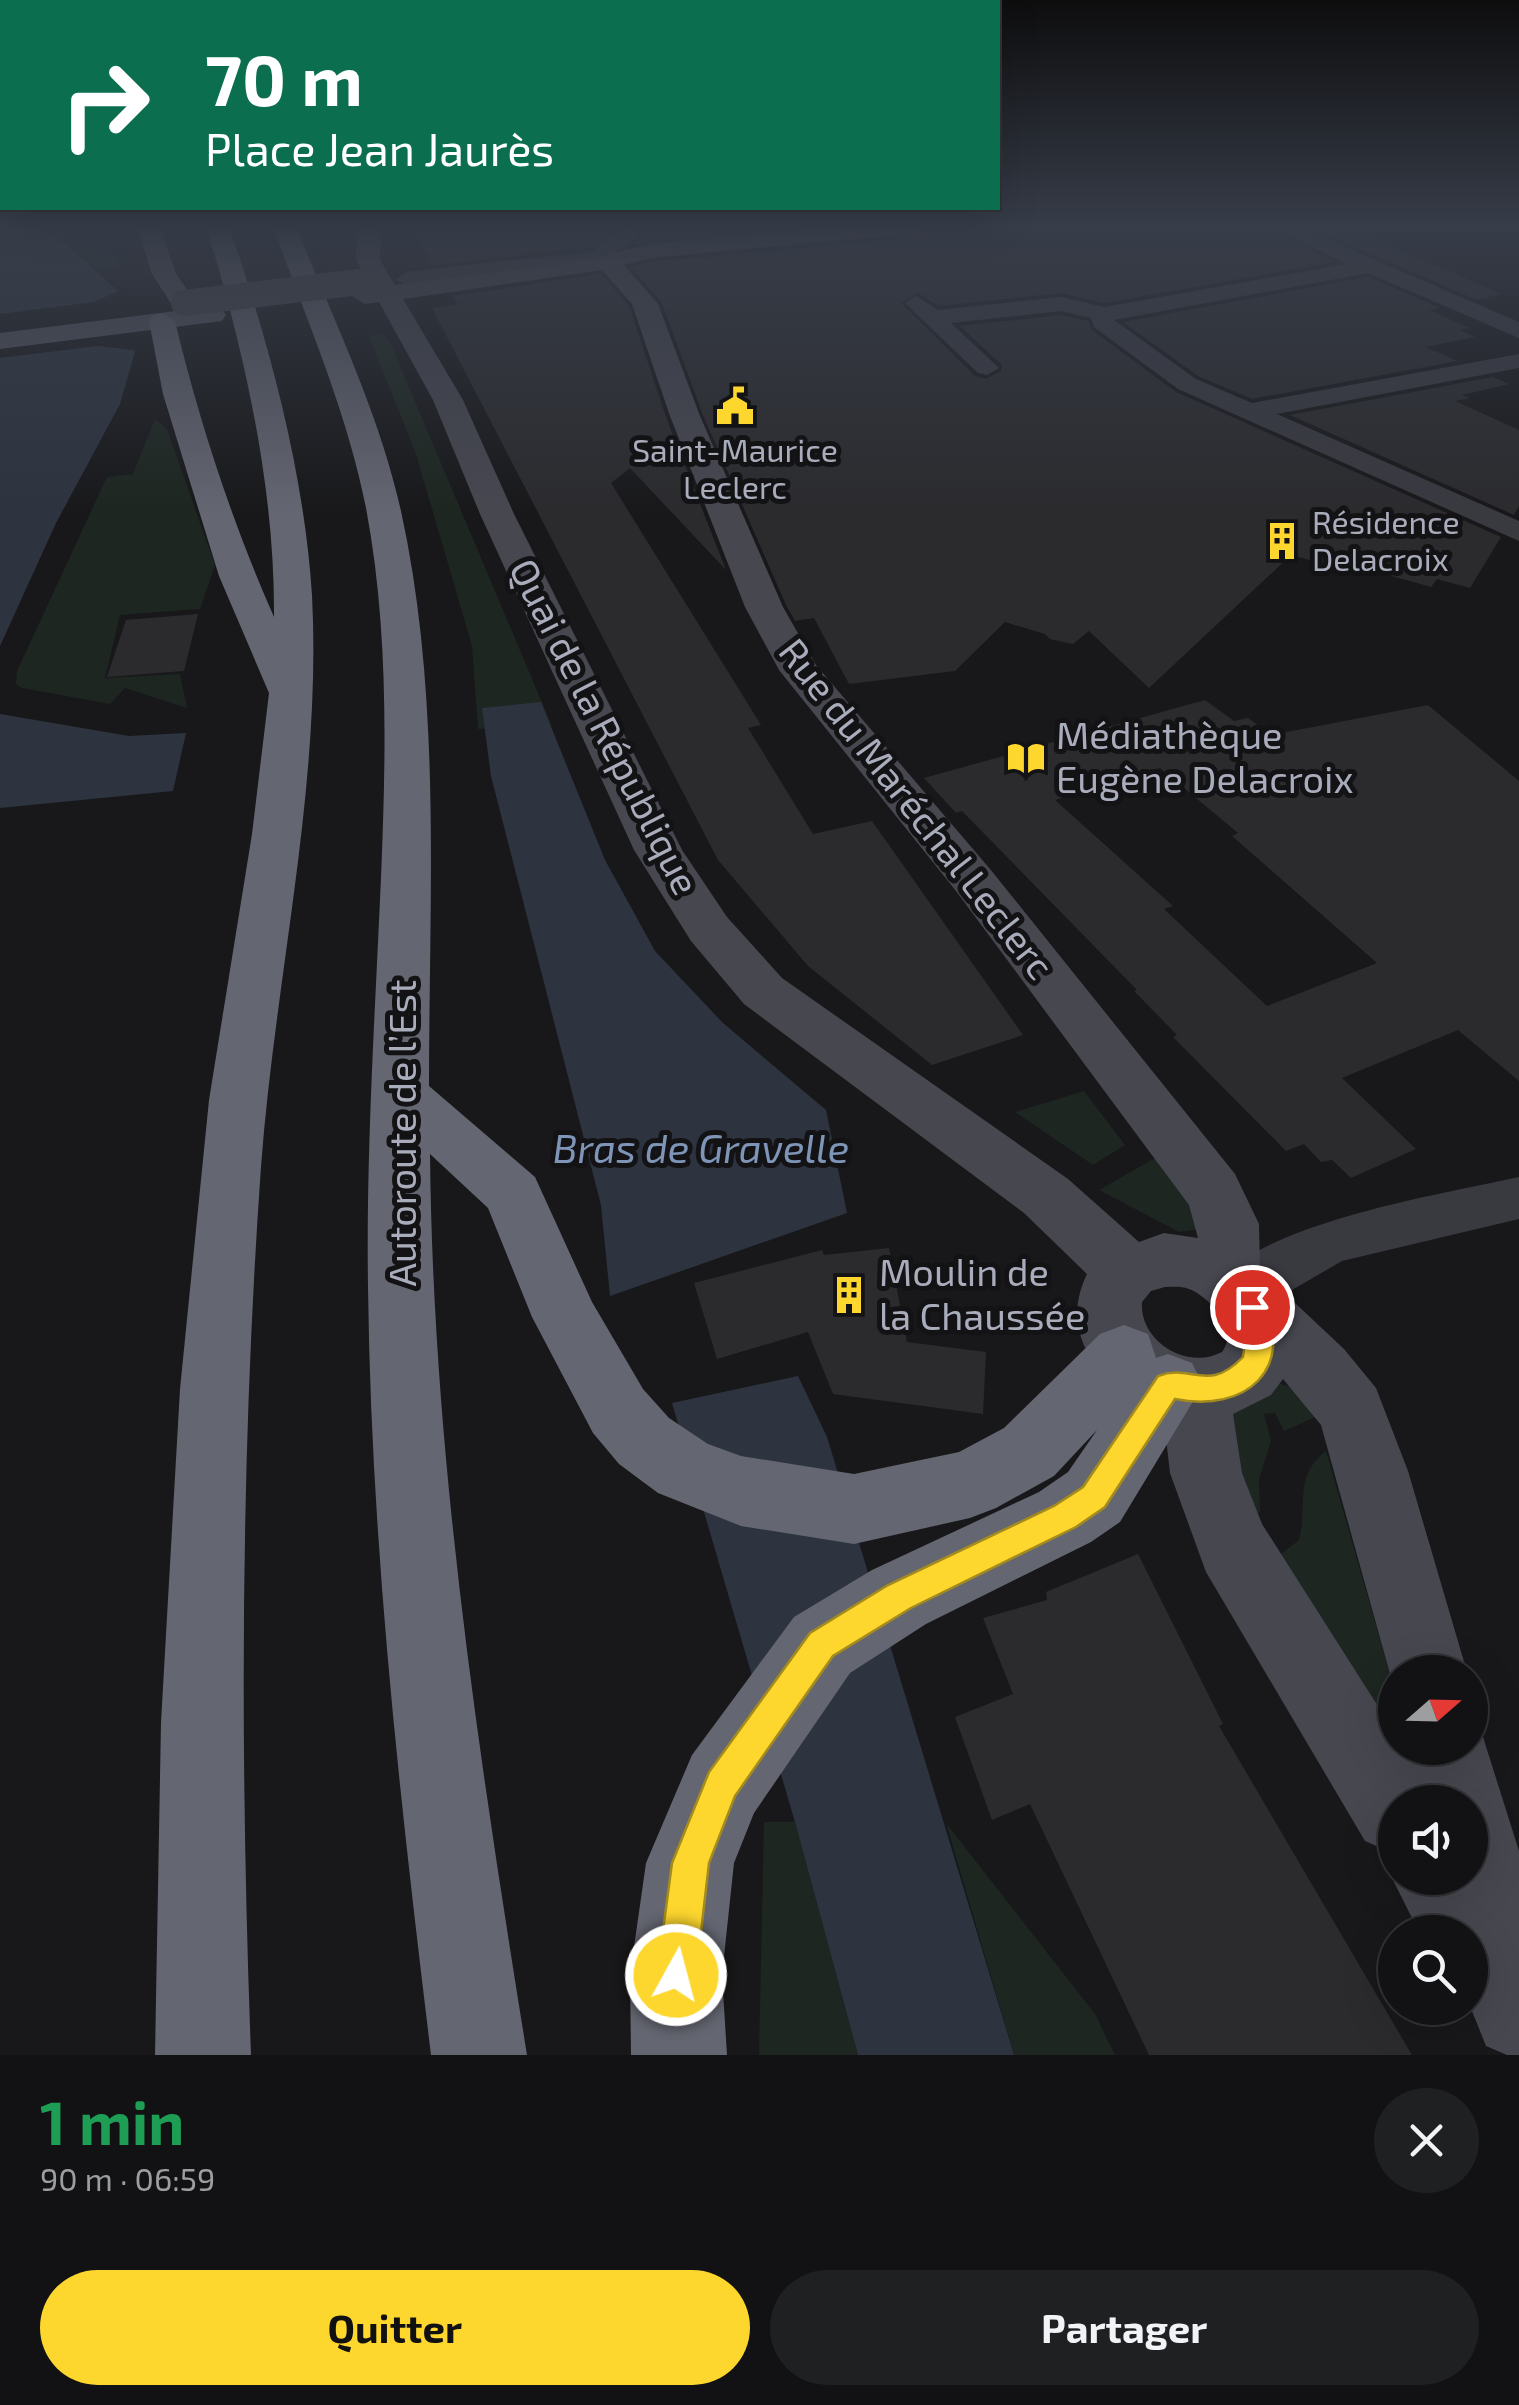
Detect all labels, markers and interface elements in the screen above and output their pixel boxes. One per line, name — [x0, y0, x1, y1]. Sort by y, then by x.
text: 70 m — [205, 36, 363, 120]
icon: right — [40, 40, 170, 170]
text: Place Jean Jaurès — [205, 121, 554, 175]
public building icon: Saint-Maurice Leclerc — [714, 385, 756, 427]
place label: Saint-Maurice Leclerc — [632, 430, 838, 505]
place label: Résidence Delacroix — [1312, 502, 1460, 577]
building icon: Résidence Delacroix — [1261, 520, 1303, 562]
street label: Quai de la République — [501, 551, 710, 902]
street label: Rue du Maréchal Leclerc — [770, 628, 1065, 987]
place label: Médiathèque Eugène Delacroix — [1056, 711, 1354, 801]
library icon: Médiathèque Eugène Delacroix — [1005, 737, 1047, 779]
street label: Autoroute de l’Est — [378, 979, 424, 1287]
water label: Bras de Gravelle — [553, 1123, 849, 1171]
place label: Moulin de la Chaussée — [879, 1248, 1085, 1338]
pin — [1210, 1265, 1295, 1350]
building icon: Moulin de la Chaussée — [828, 1274, 870, 1316]
icon: arrive — [1225, 1280, 1280, 1335]
north arrow — [1378, 1655, 1488, 1765]
map controls — [1378, 1655, 1488, 2025]
button: sound — [1378, 1785, 1488, 1895]
button: search — [1378, 1915, 1488, 2025]
position arrow — [624, 1923, 728, 2027]
text: 1 min — [40, 2085, 184, 2157]
button: close — [1374, 2088, 1479, 2193]
text: 90 m · 06:59 — [40, 2159, 215, 2197]
button: Quitter — [40, 2270, 750, 2385]
button: Partager — [770, 2270, 1479, 2385]

